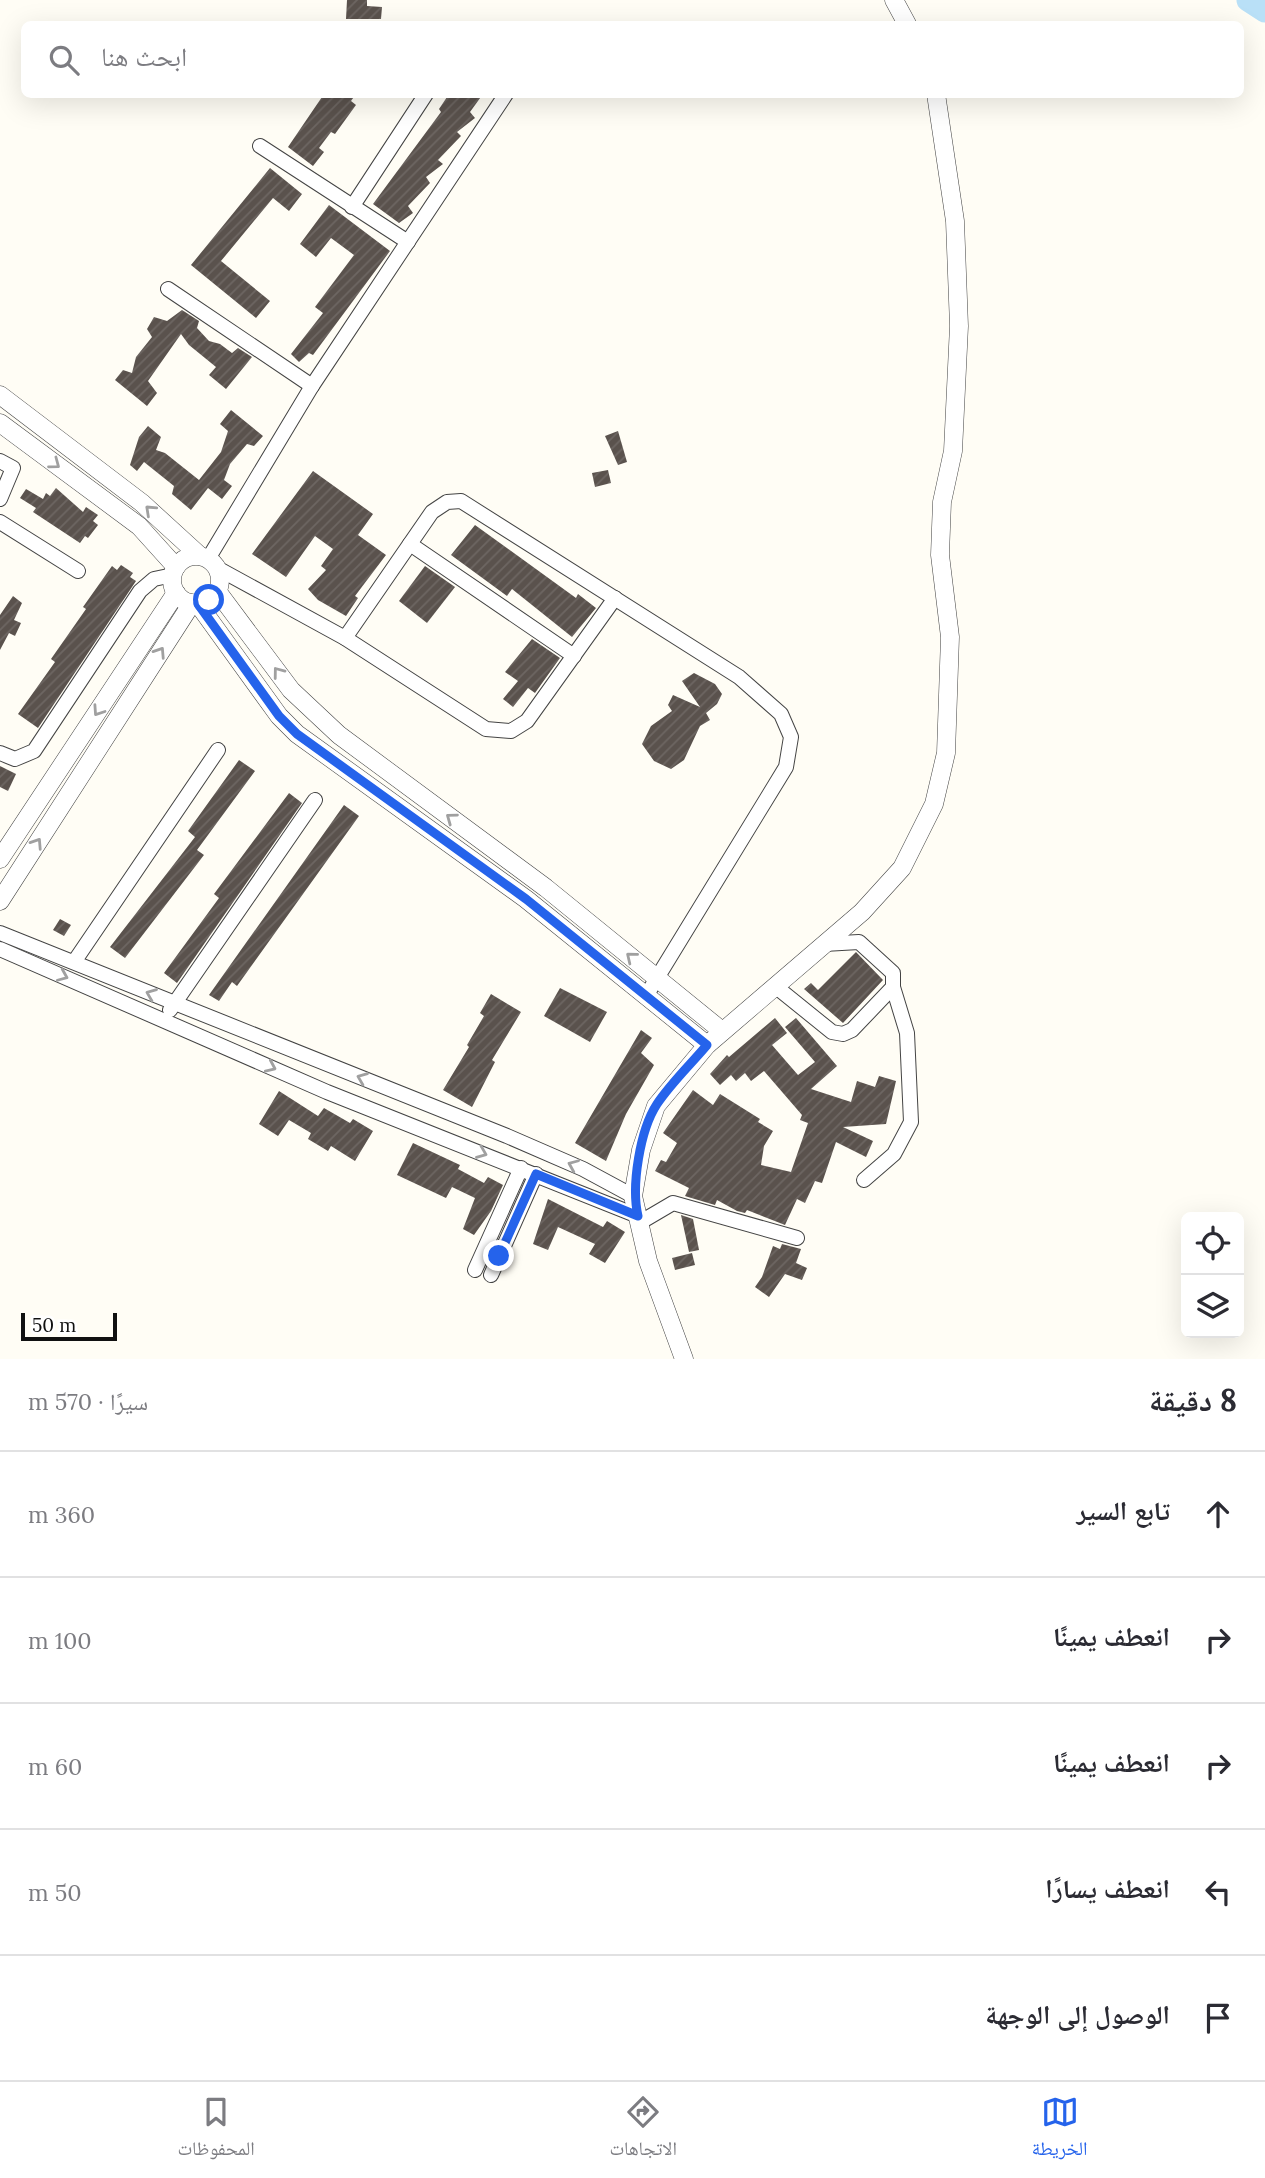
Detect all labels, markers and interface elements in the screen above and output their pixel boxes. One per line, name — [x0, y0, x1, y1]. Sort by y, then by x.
search box — [21, 21, 1244, 98]
text: ابحث هنا — [101, 40, 187, 73]
icon: search — [45, 41, 83, 79]
one-way arrow — [47, 456, 60, 468]
one-way arrow — [145, 506, 158, 518]
route start — [193, 584, 224, 615]
one-way arrow — [152, 647, 165, 660]
one-way arrow — [274, 667, 286, 680]
one-way arrow — [94, 703, 106, 716]
one-way arrow — [446, 814, 459, 826]
one-way arrow — [29, 838, 41, 851]
one-way arrow — [627, 953, 640, 965]
one-way arrow — [55, 968, 68, 982]
one-way arrow — [146, 988, 158, 1002]
one-way arrow — [264, 1059, 276, 1073]
one-way arrow — [357, 1073, 369, 1087]
one-way arrow — [475, 1144, 487, 1158]
one-way arrow — [568, 1159, 580, 1173]
map controls — [1181, 1212, 1244, 1338]
button: locate — [1181, 1212, 1244, 1275]
route end — [483, 1240, 514, 1271]
button: layers — [1181, 1275, 1244, 1338]
scale bar — [21, 1310, 117, 1342]
text: 50 m — [32, 1313, 76, 1337]
text: 8 دقيقة — [1149, 1381, 1237, 1419]
text: سيرًا · 570 m — [28, 1387, 148, 1416]
text: تابع السير — [1076, 1494, 1170, 1527]
icon: ahead — [1199, 1495, 1237, 1533]
text: 360 m — [28, 1500, 95, 1529]
text: انعطف يمينًا — [1053, 1620, 1170, 1653]
icon: right — [1199, 1621, 1237, 1659]
text: 100 m — [28, 1626, 92, 1655]
text: انعطف يمينًا — [1053, 1746, 1170, 1779]
icon: right — [1199, 1747, 1237, 1785]
text: 60 m — [28, 1752, 82, 1781]
text: انعطف يسارًا — [1045, 1872, 1170, 1905]
icon: left — [1199, 1873, 1237, 1911]
text: 50 m — [28, 1878, 81, 1907]
text: الوصول إلى الوجهة — [985, 1998, 1170, 2031]
icon: arrive — [1199, 1999, 1237, 2037]
tab: المحفوظات — [177, 2093, 255, 2167]
tab: الاتجاهات — [609, 2093, 677, 2167]
tab: الخريطة — [1032, 2093, 1088, 2167]

